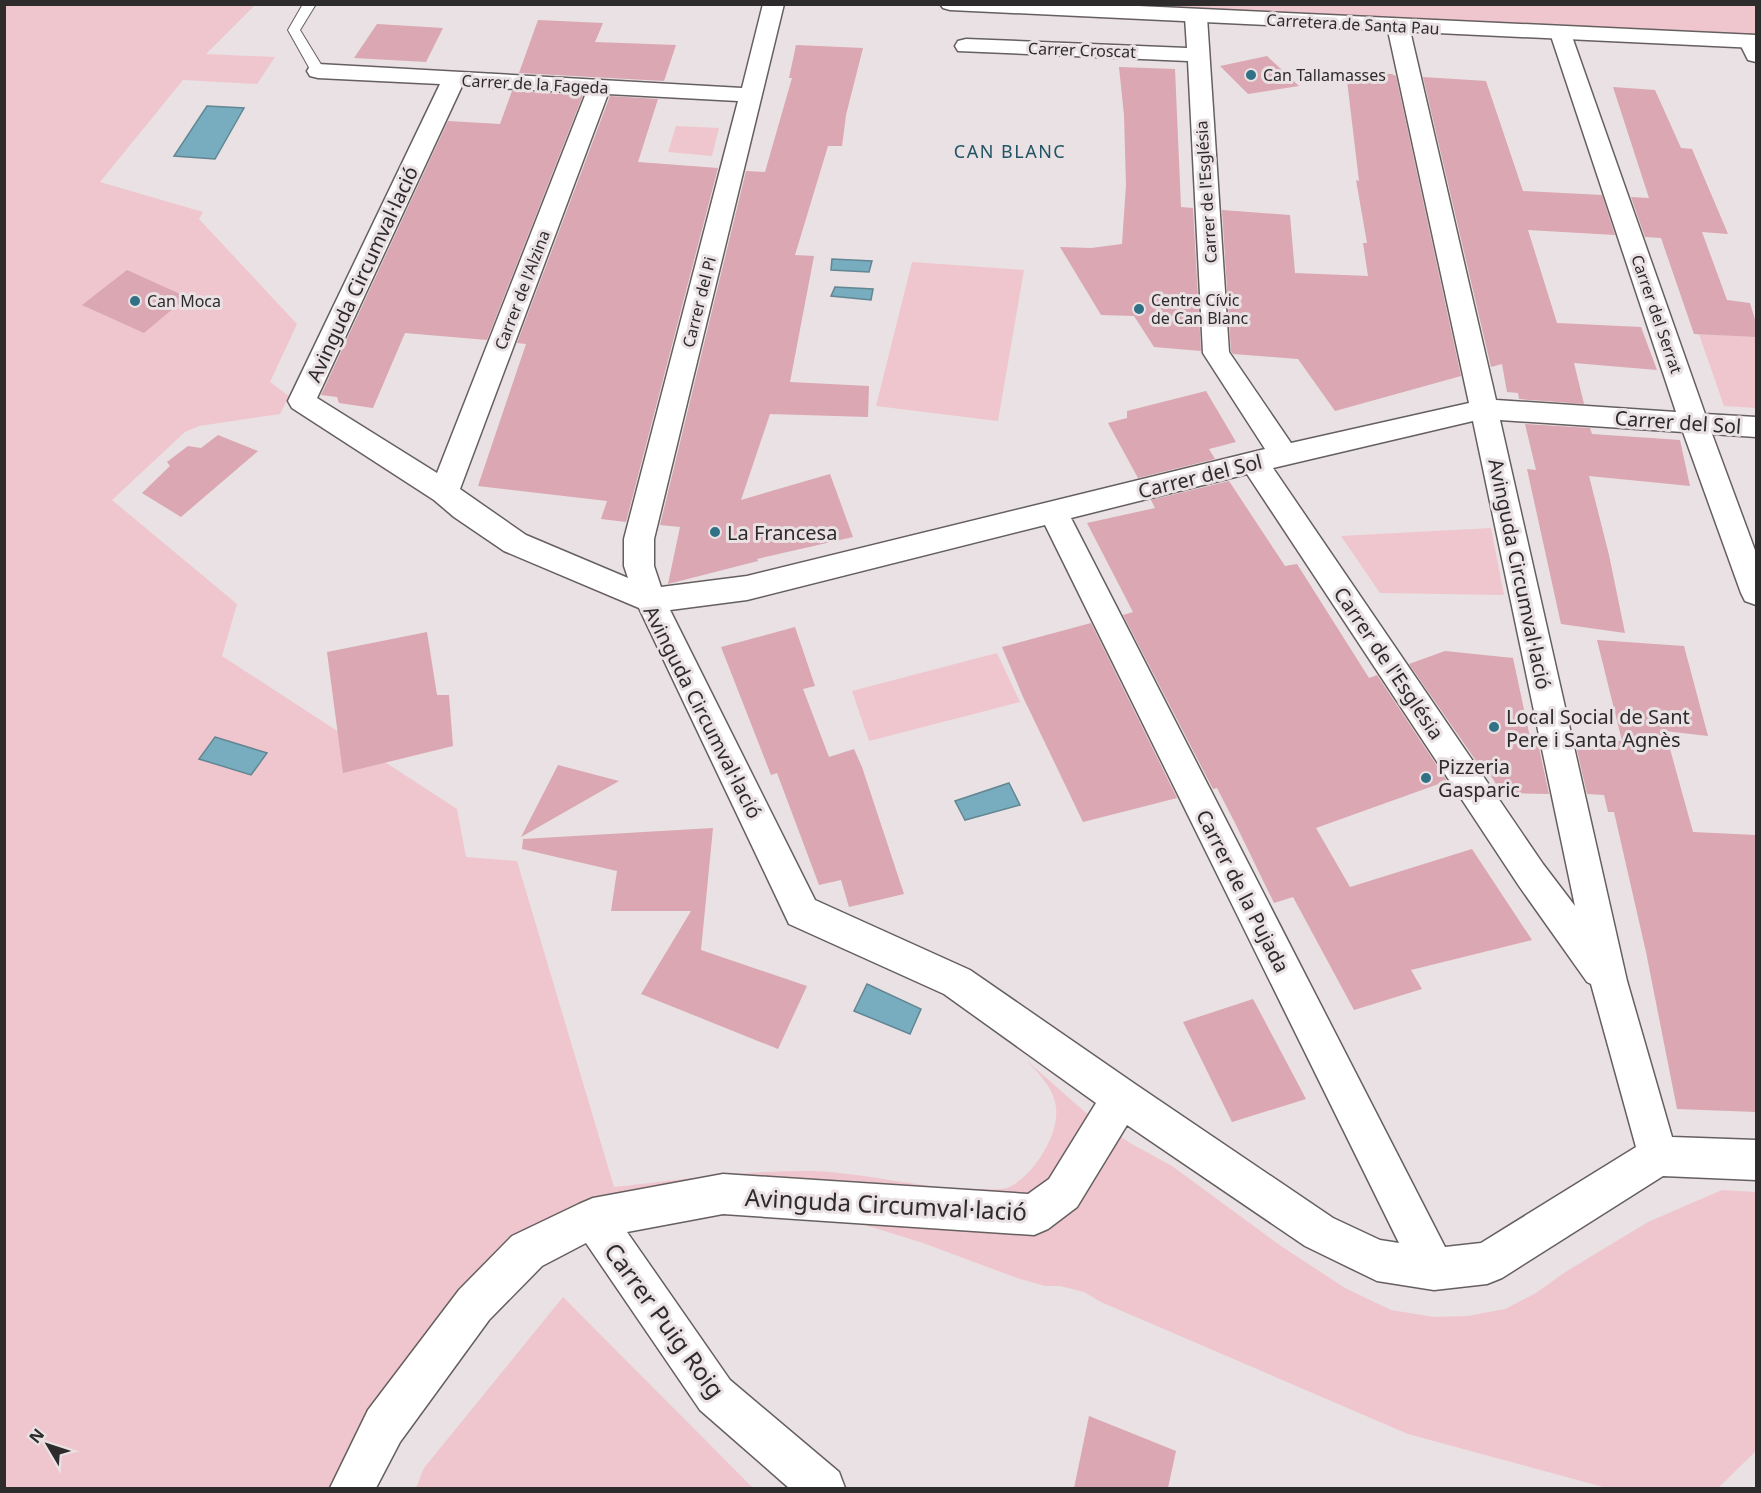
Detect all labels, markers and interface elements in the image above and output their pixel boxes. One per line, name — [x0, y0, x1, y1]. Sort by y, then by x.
street label: Carretera de Santa Pau — [1266, 8, 1440, 40]
street label: Carrer Croscat — [1028, 37, 1137, 63]
place label: Can Tallamasses — [1263, 64, 1386, 86]
marker: Can Tallamasses — [1244, 68, 1258, 82]
street label: Carrer de la Fageda — [461, 69, 609, 99]
street label: Carrer de l'Església — [1190, 120, 1222, 264]
district label: CAN BLANC — [954, 139, 1066, 163]
street label: Avinguda Circumval·lació — [300, 162, 424, 386]
street label: Carrer de l'Alzina — [489, 227, 555, 353]
street label: Carrer del Serrat — [1626, 252, 1688, 377]
street label: Carrer del Pi — [677, 254, 721, 350]
place label: Centre Cívic de Can Blanc — [1151, 289, 1249, 329]
place label: Can Moca — [147, 290, 221, 312]
marker: Can Moca — [128, 294, 142, 308]
marker: Centre Cívic de Can Blanc — [1132, 302, 1146, 316]
street label: Carrer del Sol — [1614, 404, 1742, 440]
street label: Carrer del Sol — [1135, 448, 1265, 504]
street label: Avinguda Circumval·lació — [1482, 456, 1558, 692]
place label: La Francesa — [727, 519, 837, 546]
marker: La Francesa — [708, 525, 722, 539]
street label: Carrer de l'Església — [1328, 581, 1450, 745]
street label: Avinguda Circumval·lació — [638, 601, 768, 823]
place label: Local Social de Sant Pere i Santa Agnès — [1506, 703, 1690, 753]
marker: Local Social de Sant Pere i Santa Agnès — [1487, 720, 1501, 734]
place label: Pizzeria Gasparic — [1438, 753, 1520, 803]
marker: Pizzeria Gasparic — [1419, 771, 1433, 785]
street label: Carrer de la Pujada — [1190, 805, 1296, 977]
street label: Avinguda Circumval·lació — [744, 1180, 1028, 1228]
street label: Carrer Puig Roig — [597, 1236, 733, 1404]
north arrow — [18, 1415, 78, 1475]
text: N — [24, 1424, 49, 1448]

